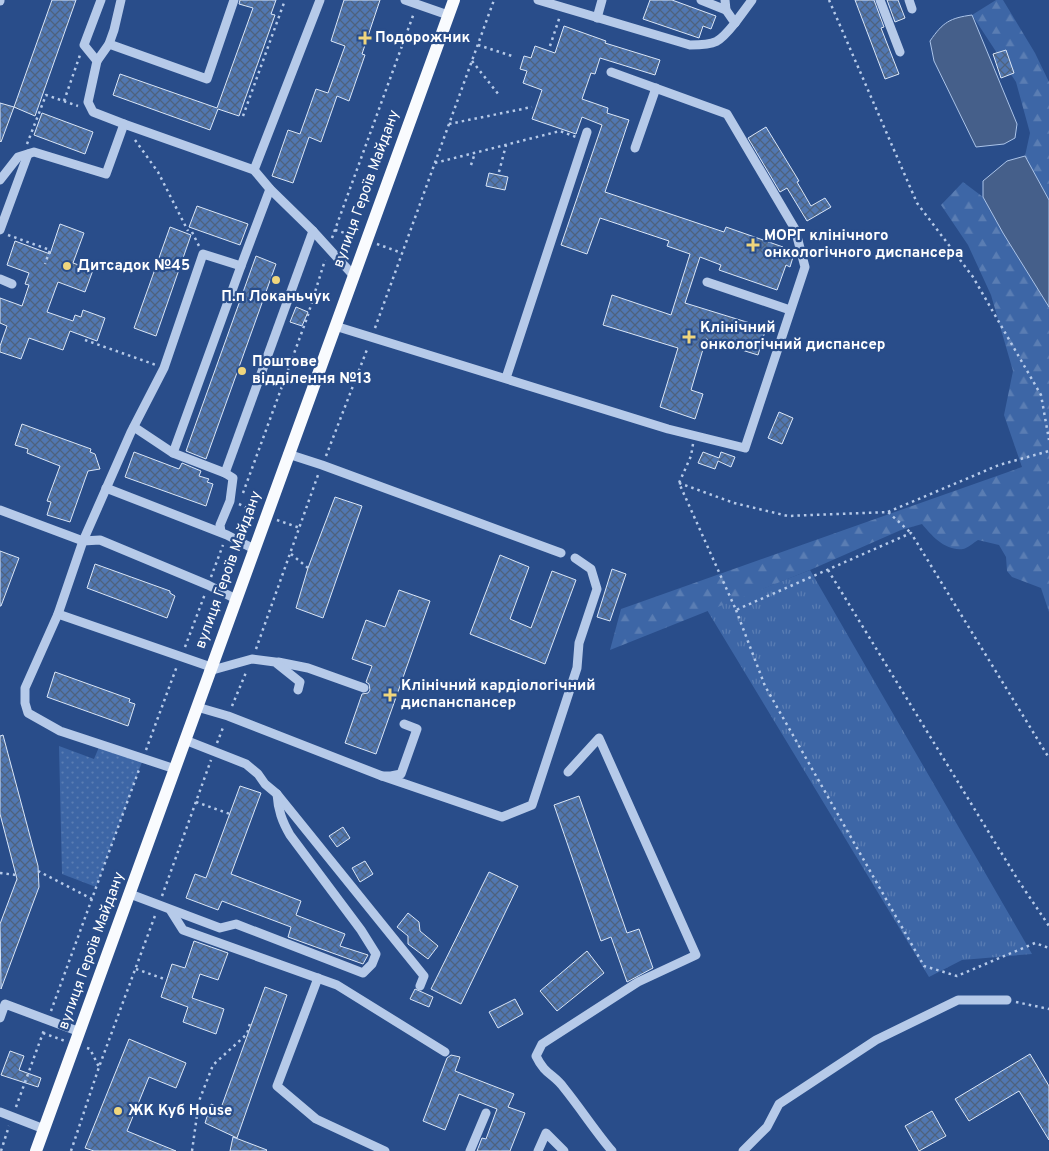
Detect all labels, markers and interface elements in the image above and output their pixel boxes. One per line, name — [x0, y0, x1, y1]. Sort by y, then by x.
place label: Подорожник — [375, 29, 470, 48]
marker: Подорожник — [359, 32, 371, 44]
street label: вулиця Героїв Майдану — [330, 107, 404, 271]
place label: МОРГ клінічного онкологічного диспансера — [764, 227, 963, 263]
marker: МОРГ клінічного онкологічного диспансера — [746, 238, 760, 252]
place label: Дитсадок №45 — [77, 257, 190, 276]
marker: Дитсадок №45 — [61, 260, 73, 272]
marker: П.п Локаньчук — [270, 274, 282, 286]
place label: П.п Локаньчук — [221, 288, 331, 307]
place label: Клінічний онкологічний диспансер — [700, 319, 886, 355]
marker: Клінічний онкологічний диспансер — [682, 330, 696, 344]
place label: Поштове відділення №13 — [252, 353, 371, 389]
marker: Поштове відділення №13 — [236, 365, 248, 377]
street label: вулиця Героїв Майдану — [192, 488, 266, 652]
place label: Клінічний кардіологічний диспанспансер — [401, 677, 596, 713]
marker: Клінічний кардіологічний диспанспансер — [383, 688, 397, 702]
street label: вулиця Героїв Майдану — [55, 869, 129, 1033]
place label: ЖК Куб House — [128, 1102, 232, 1121]
marker: ЖК Куб House — [112, 1105, 124, 1117]

